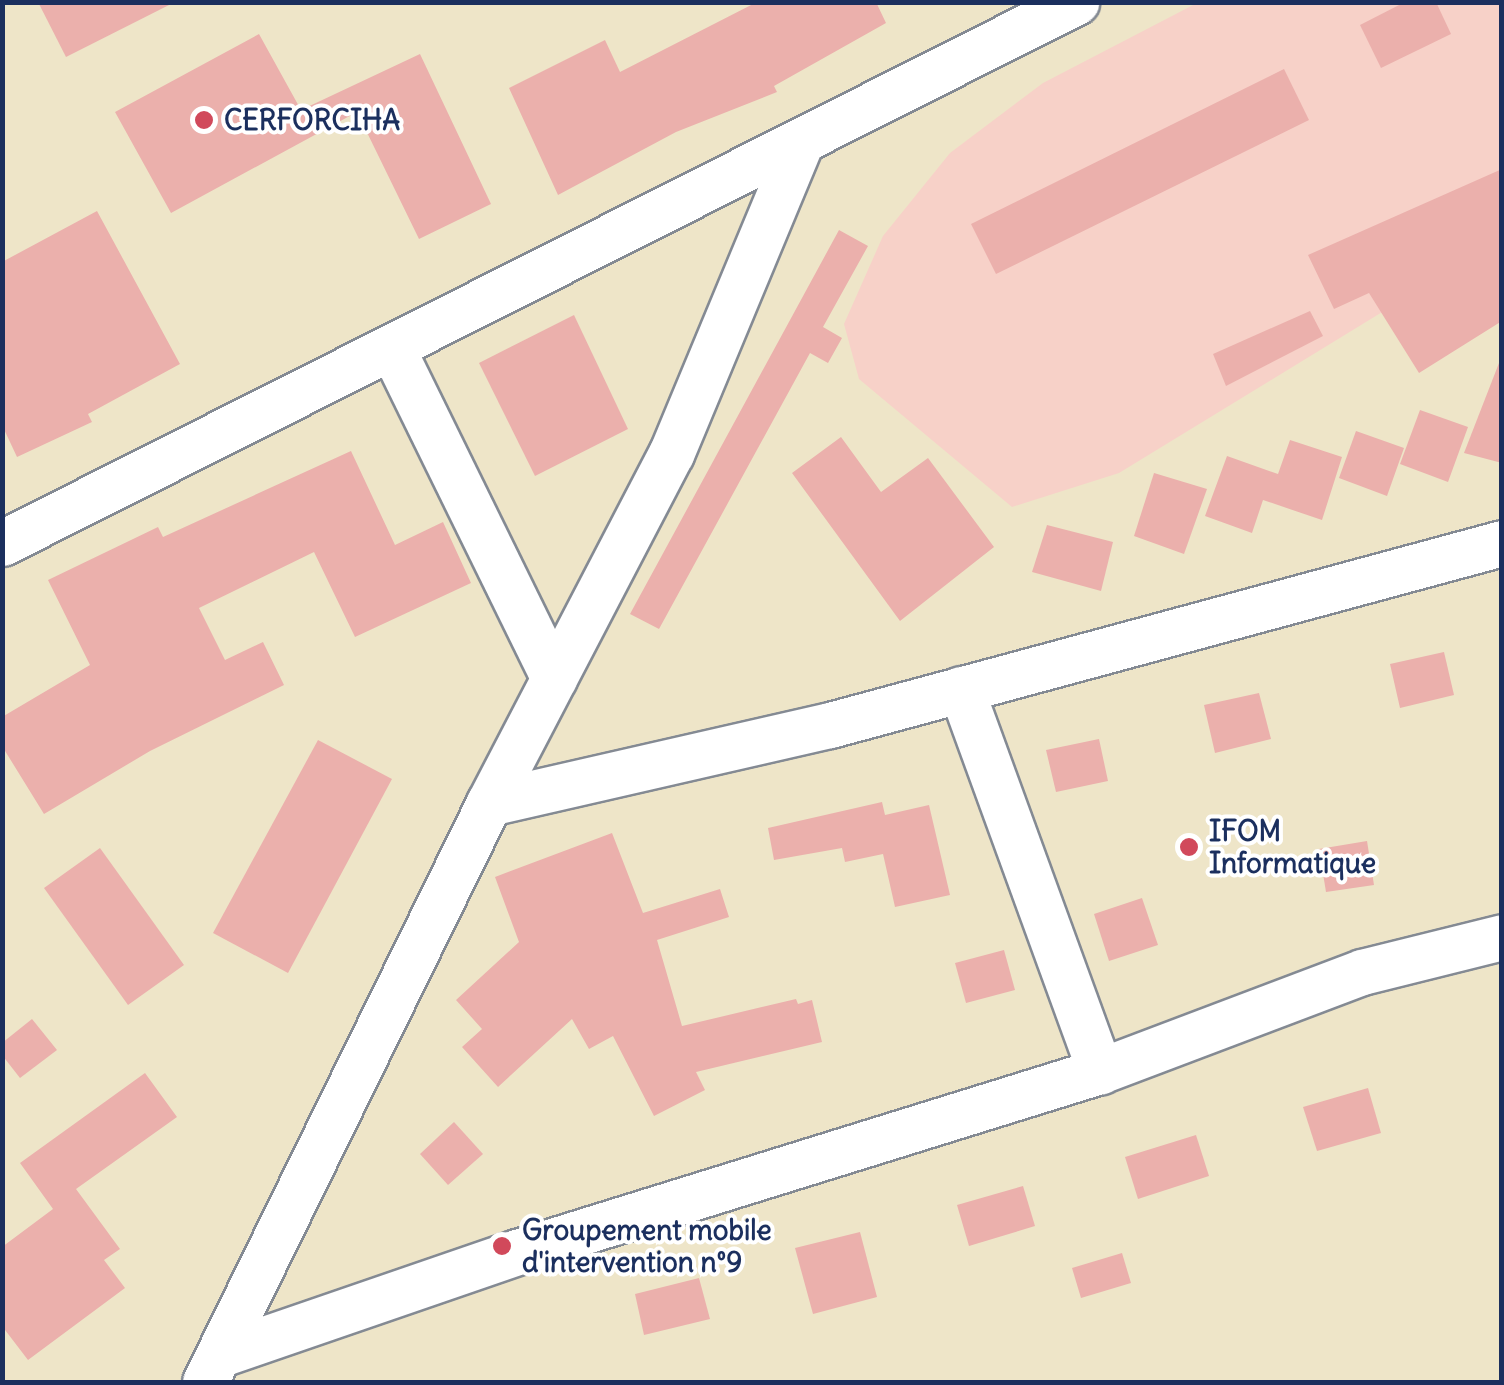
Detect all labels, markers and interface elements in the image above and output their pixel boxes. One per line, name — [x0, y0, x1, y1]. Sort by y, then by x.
place label: CERFORCIHA — [224, 103, 400, 137]
marker: CERFORCIHA — [193, 109, 215, 131]
place label: IFOM Informatique — [1209, 814, 1376, 880]
marker: IFOM Informatique — [1178, 836, 1200, 858]
place label: Groupement mobile d'intervention n°9 — [522, 1213, 772, 1279]
marker: Groupement mobile d'intervention n°9 — [491, 1235, 513, 1257]

